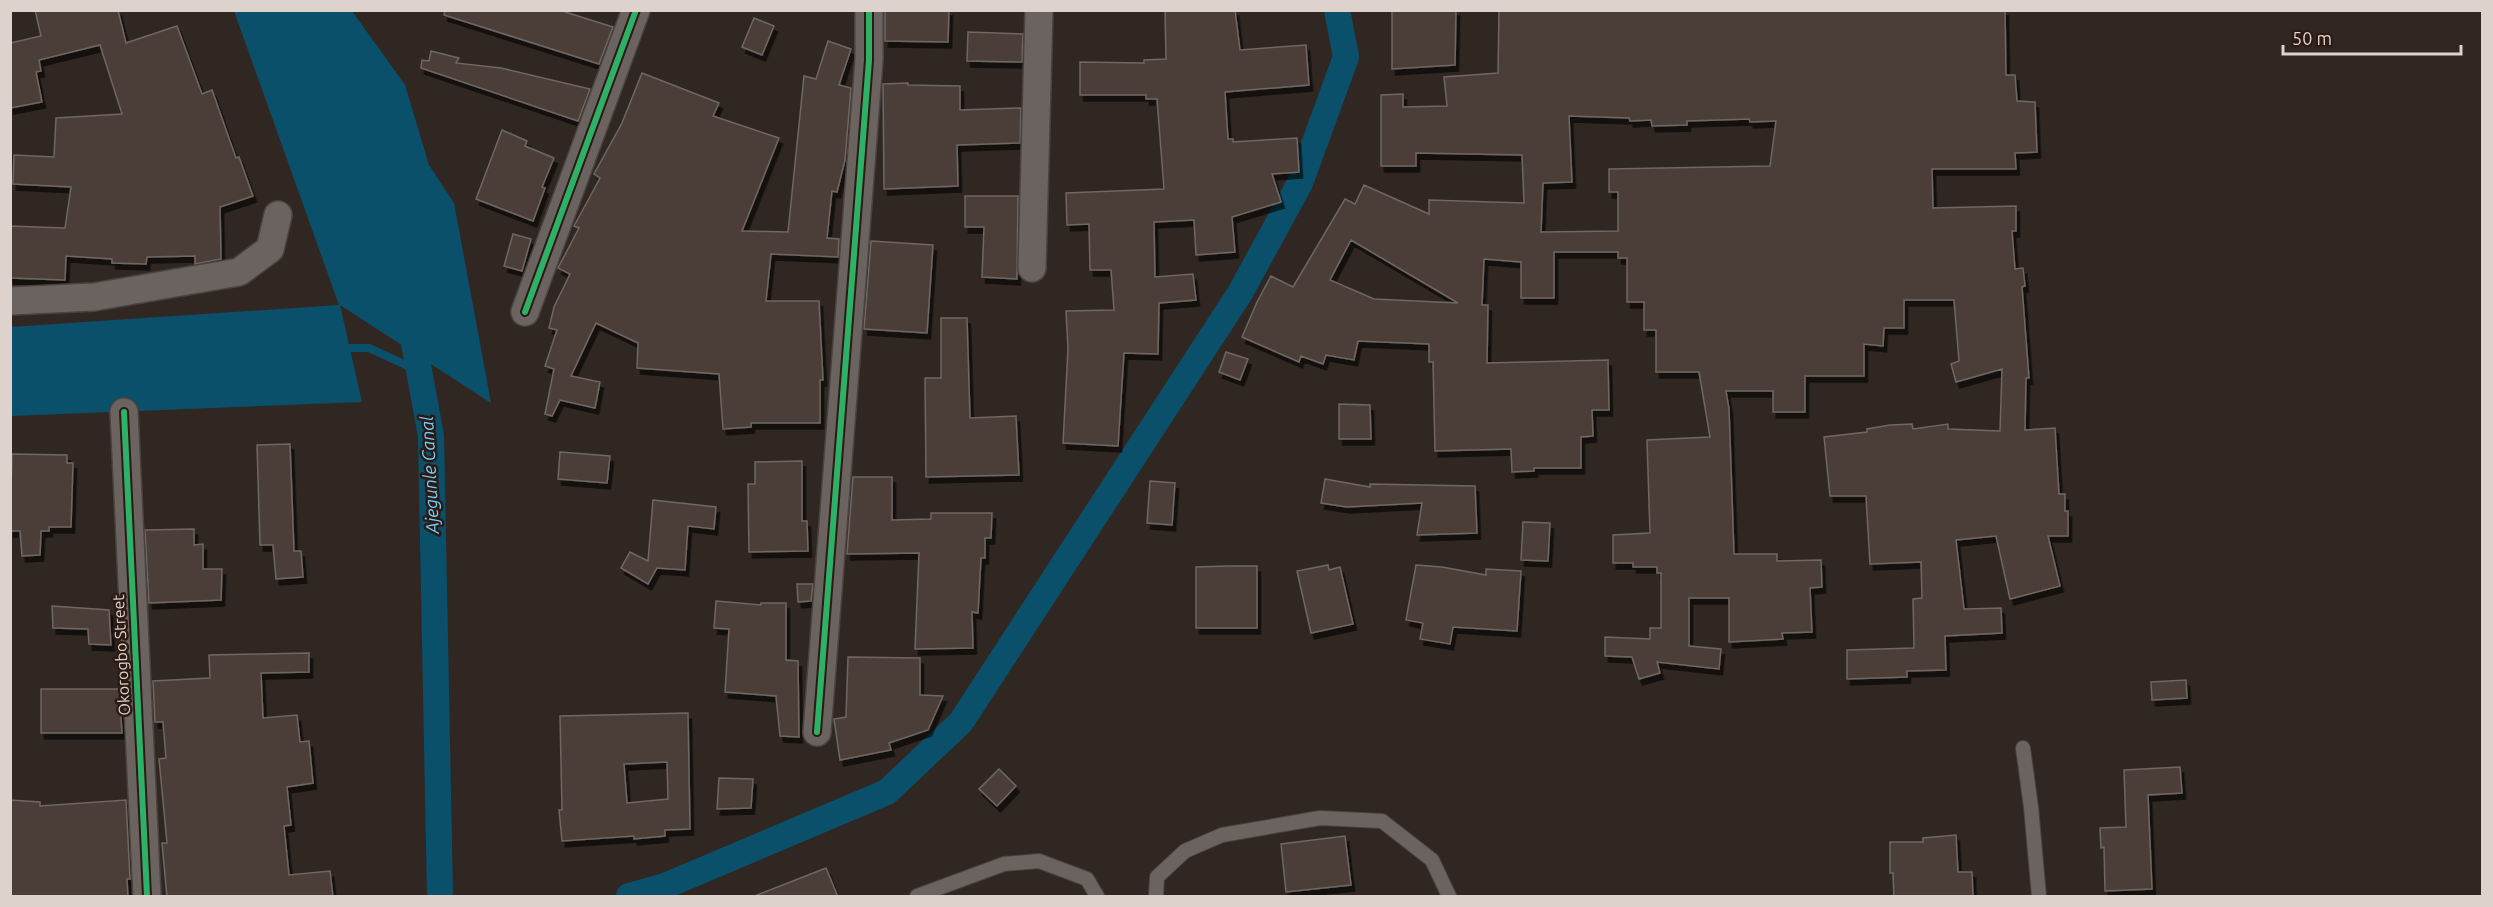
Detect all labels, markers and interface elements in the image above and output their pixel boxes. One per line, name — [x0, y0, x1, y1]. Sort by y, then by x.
scale bar — [2283, 18, 2462, 56]
text: 50 m — [2292, 28, 2332, 48]
water label: Ajegunle Canal — [416, 415, 442, 536]
street label: Okorogbo Street — [109, 593, 133, 716]

